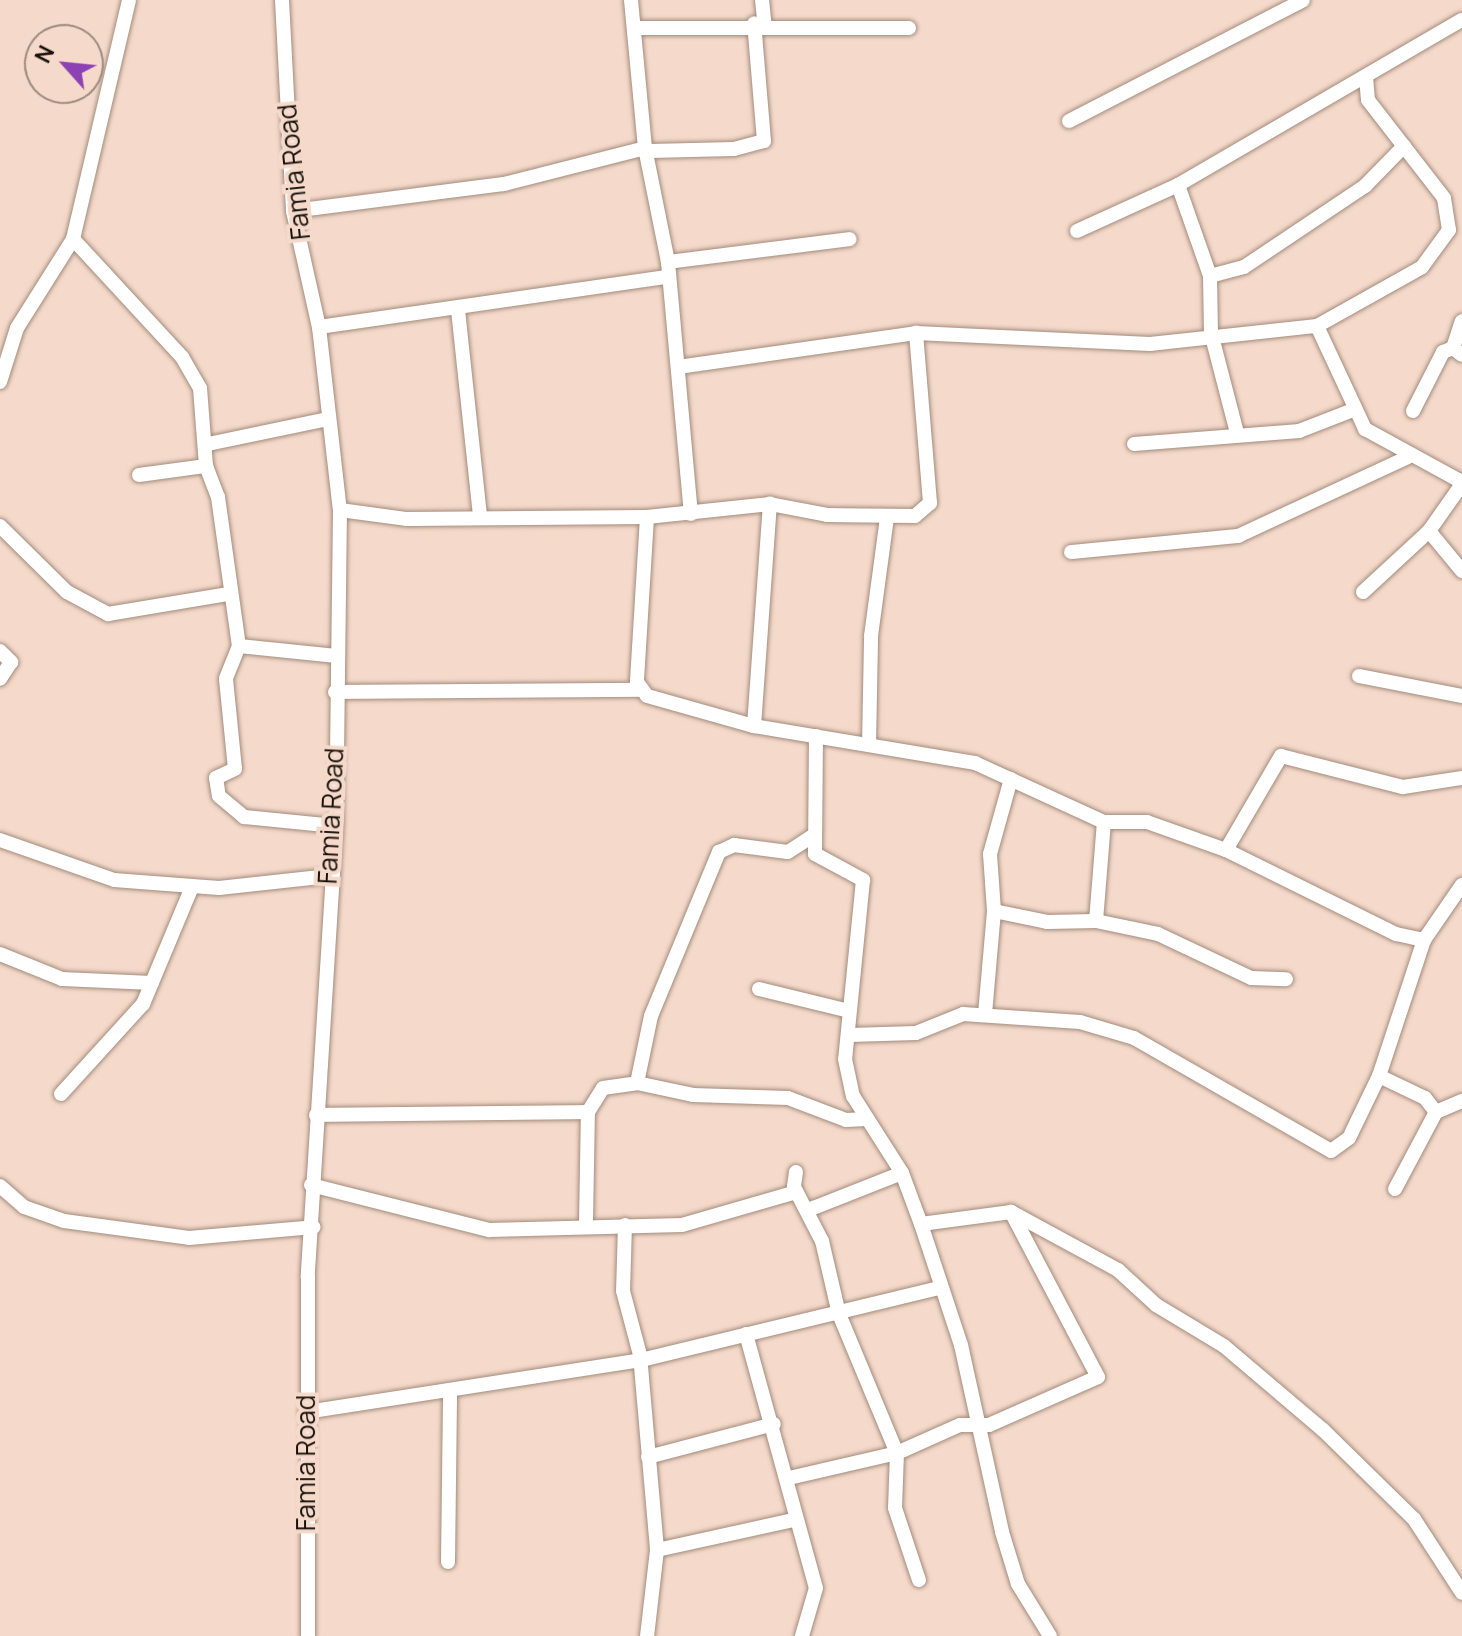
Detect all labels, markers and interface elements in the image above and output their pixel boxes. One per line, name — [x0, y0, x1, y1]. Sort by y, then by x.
north arrow — [24, 24, 104, 104]
text: N — [27, 40, 61, 68]
street label: Famia Road — [271, 103, 317, 241]
street label: Famia Road — [312, 747, 350, 885]
street label: Famia Road — [290, 1395, 322, 1531]

